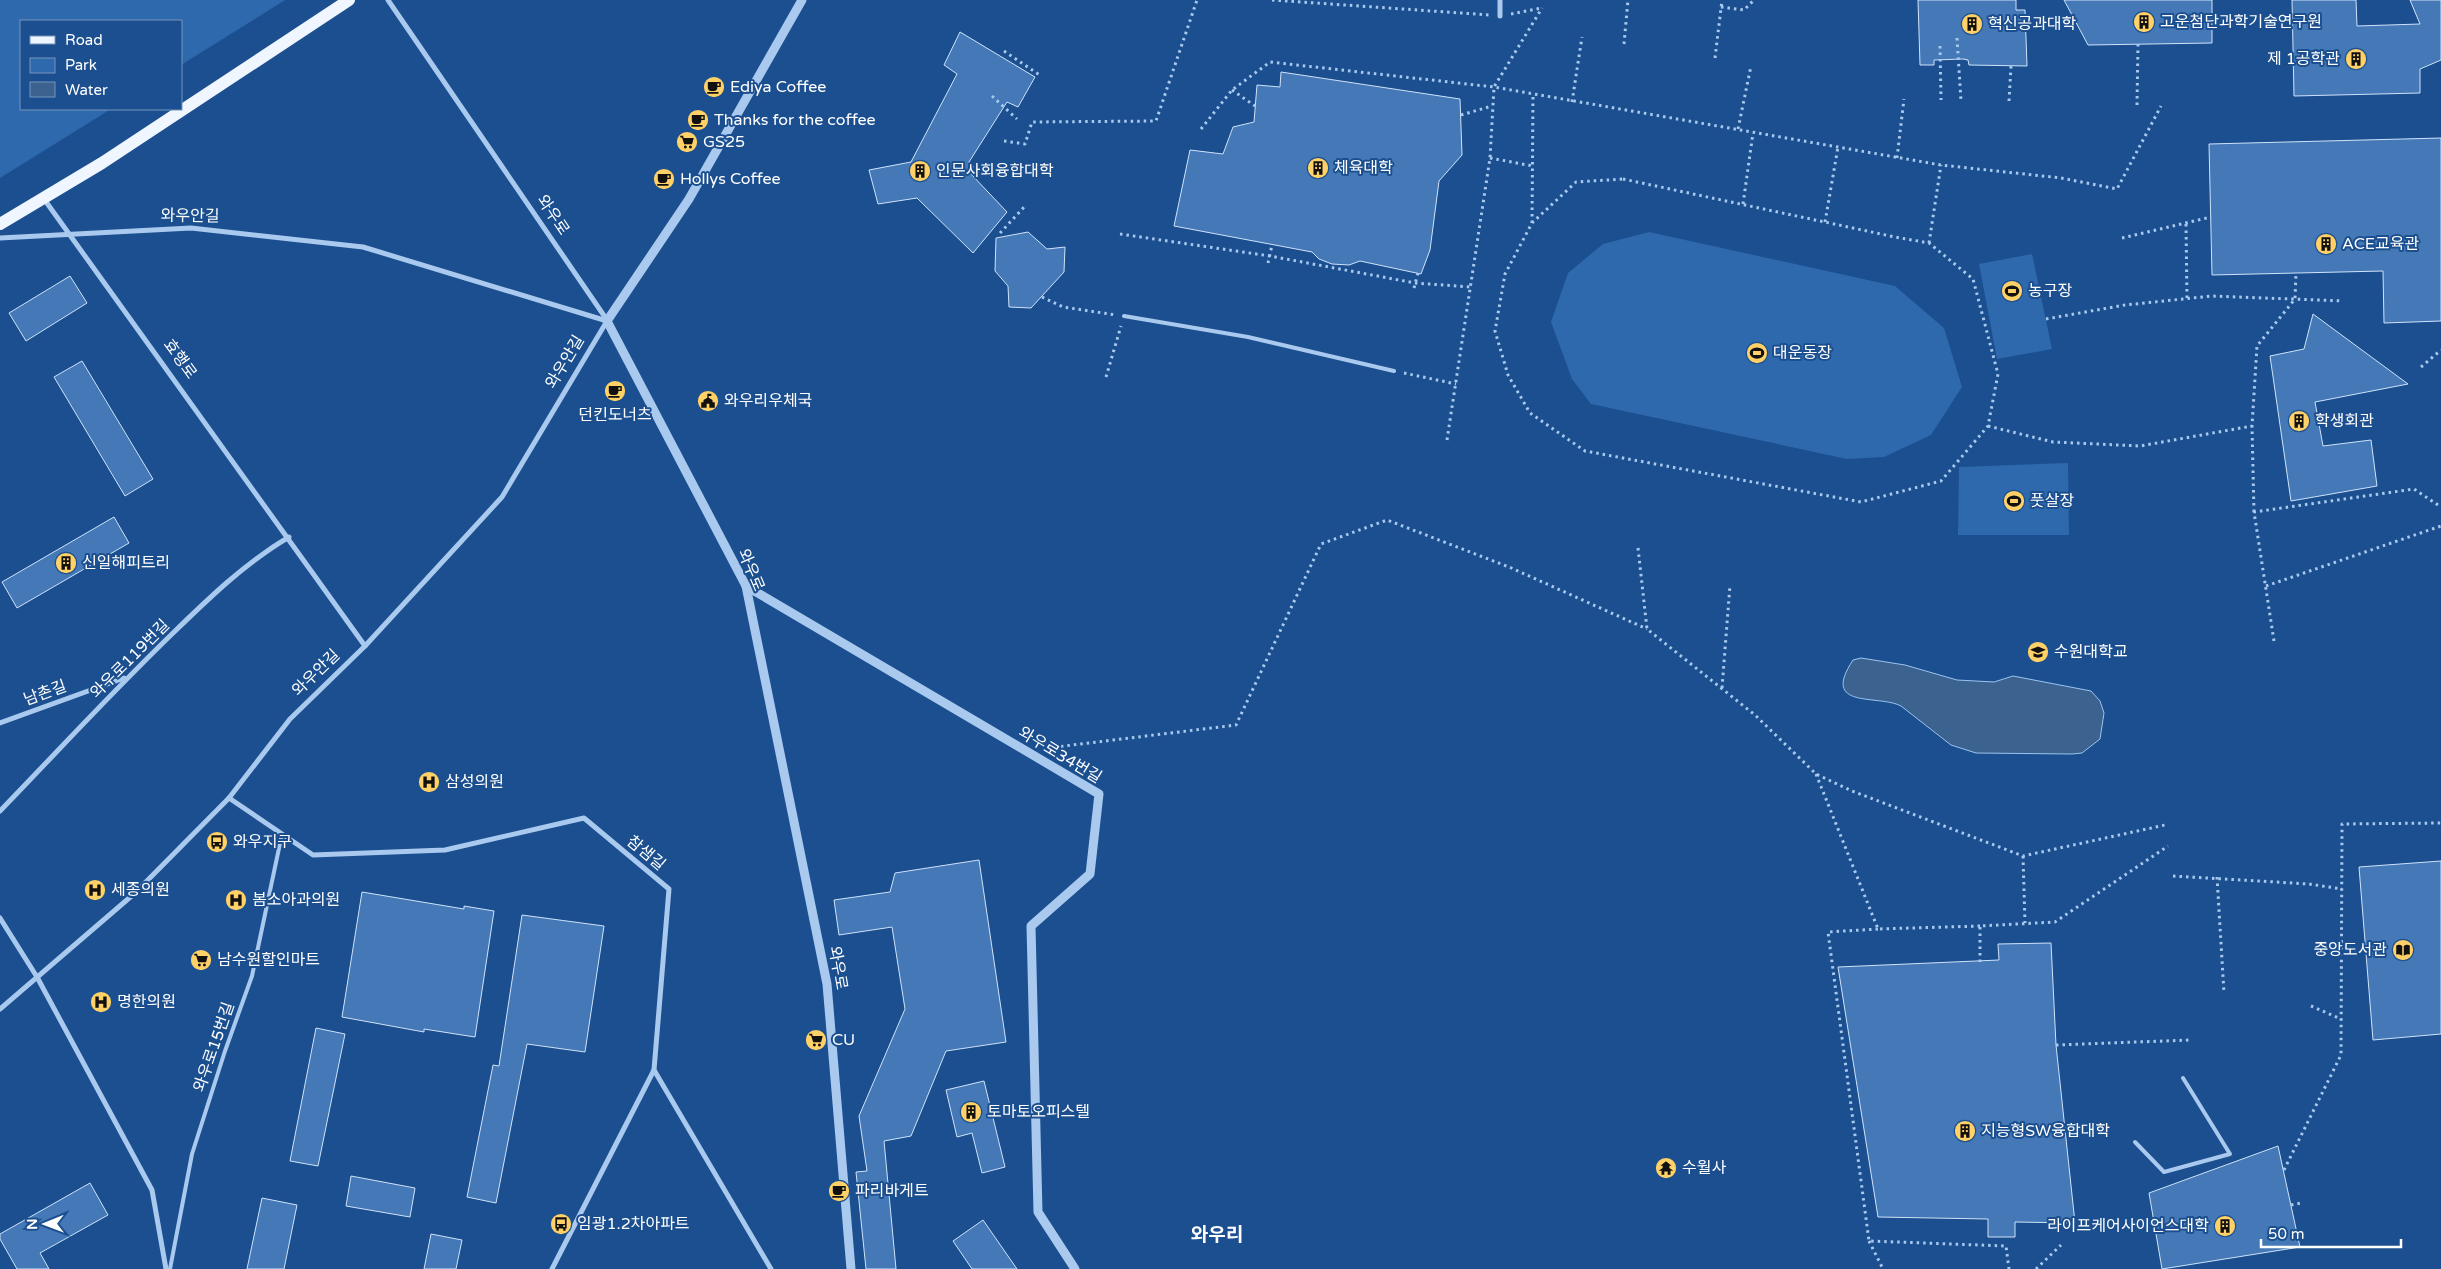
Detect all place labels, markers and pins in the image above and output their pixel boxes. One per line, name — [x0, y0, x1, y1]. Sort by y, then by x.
building icon: 고운첨단과학기술연구원 — [2132, 10, 2156, 34]
building icon: 혁신공과대학 — [1960, 12, 1984, 36]
place label: 고운첨단과학기술연구원 — [2160, 12, 2322, 32]
place label: 혁신공과대학 — [1988, 14, 2077, 34]
building icon: 제 1공학관 — [2344, 47, 2368, 71]
place label: 제 1공학관 — [2267, 49, 2340, 69]
cafe icon: Ediya Coffee — [702, 75, 726, 99]
place label: Ediya Coffee — [730, 77, 826, 97]
cafe icon: Thanks for the coffee — [686, 108, 710, 132]
place label: Thanks for the coffee — [714, 110, 876, 130]
supermarket icon: GS25 — [675, 130, 699, 154]
place label: GS25 — [703, 132, 745, 152]
building icon: 체육대학 — [1306, 156, 1330, 180]
place label: 체육대학 — [1334, 158, 1393, 178]
building icon: 인문사회융합대학 — [908, 159, 932, 183]
place label: 인문사회융합대학 — [936, 161, 1054, 181]
cafe icon: Hollys Coffee — [652, 167, 676, 191]
place label: Hollys Coffee — [680, 169, 781, 189]
building icon: ACE교육관 — [2314, 232, 2338, 256]
place label: ACE교육관 — [2342, 234, 2419, 254]
sports icon: 농구장 — [2000, 279, 2024, 303]
place label: 농구장 — [2028, 281, 2072, 301]
sports icon: 대운동장 — [1745, 341, 1769, 365]
place label: 대운동장 — [1773, 343, 1832, 363]
cafe icon: 던킨도너츠 — [603, 379, 627, 403]
public building icon: 와우리우체국 — [696, 389, 720, 413]
place label: 와우리우체국 — [724, 391, 812, 411]
place label: 던킨도너츠 — [578, 405, 652, 425]
building icon: 학생회관 — [2287, 409, 2311, 433]
place label: 학생회관 — [2315, 411, 2374, 431]
sports icon: 풋살장 — [2002, 489, 2026, 513]
place label: 풋살장 — [2030, 491, 2074, 511]
building icon: 신일해피트리 — [54, 551, 78, 575]
place label: 신일해피트리 — [82, 553, 170, 573]
school or university icon: 수원대학교 — [2026, 640, 2050, 664]
place label: 수원대학교 — [2054, 642, 2128, 662]
hospital icon: 삼성의원 — [417, 770, 441, 794]
place label: 삼성의원 — [445, 772, 504, 792]
bus stop icon: 와우지구 — [205, 830, 229, 854]
place label: 와우지구 — [233, 832, 292, 852]
hospital icon: 세종의원 — [83, 878, 107, 902]
place label: 세종의원 — [111, 880, 170, 900]
hospital icon: 봄소아과의원 — [224, 888, 248, 912]
place label: 봄소아과의원 — [252, 890, 340, 910]
library icon: 중앙도서관 — [2391, 938, 2415, 962]
place label: 중앙도서관 — [2313, 940, 2387, 960]
supermarket icon: 남수원할인마트 — [189, 948, 213, 972]
place label: 남수원할인마트 — [217, 950, 320, 970]
hospital icon: 명한의원 — [89, 990, 113, 1014]
place label: 명한의원 — [117, 992, 176, 1012]
supermarket icon: CU — [804, 1028, 828, 1052]
place label: CU — [832, 1030, 855, 1050]
building icon: 토마토오피스텔 — [959, 1100, 983, 1124]
place label: 토마토오피스텔 — [987, 1102, 1090, 1122]
building icon: 지능형SW융합대학 — [1953, 1119, 1977, 1143]
place label: 지능형SW융합대학 — [1981, 1121, 2110, 1141]
temple icon: 수월사 — [1654, 1156, 1678, 1180]
place label: 수월사 — [1682, 1158, 1726, 1178]
cafe icon: 파리바게트 — [827, 1179, 851, 1203]
place label: 파리바게트 — [855, 1181, 929, 1201]
bus stop icon: 임광1.2차아파트 — [549, 1212, 573, 1236]
place label: 임광1.2차아파트 — [577, 1214, 690, 1234]
building icon: 라이프케어사이언스대학 — [2213, 1214, 2237, 1238]
place label: 라이프케어사이언스대학 — [2047, 1216, 2209, 1236]

